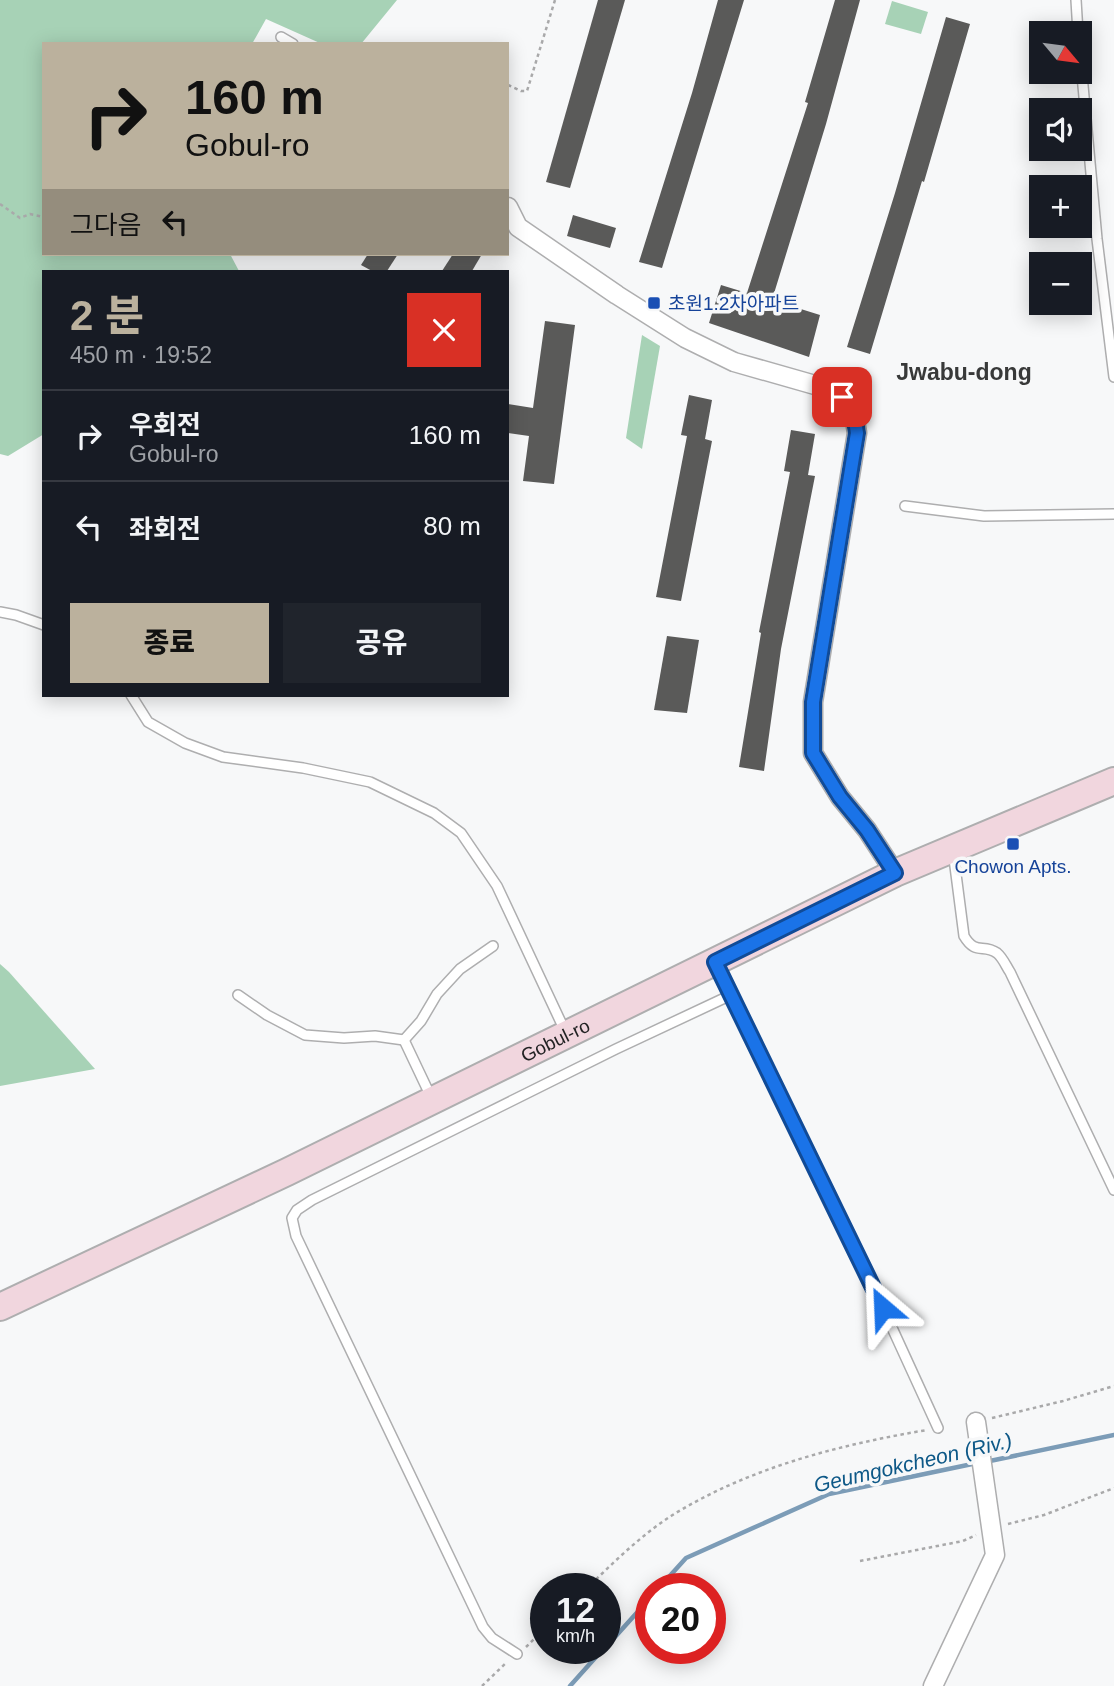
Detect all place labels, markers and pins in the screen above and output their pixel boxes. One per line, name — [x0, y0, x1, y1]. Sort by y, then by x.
place label: 초원1.2차아파트 — [668, 293, 799, 314]
marker: 초원1.2차아파트 — [646, 295, 662, 311]
pin — [812, 367, 872, 427]
marker: Chowon Apts. — [1005, 836, 1021, 852]
place label: Chowon Apts. — [954, 856, 1072, 877]

